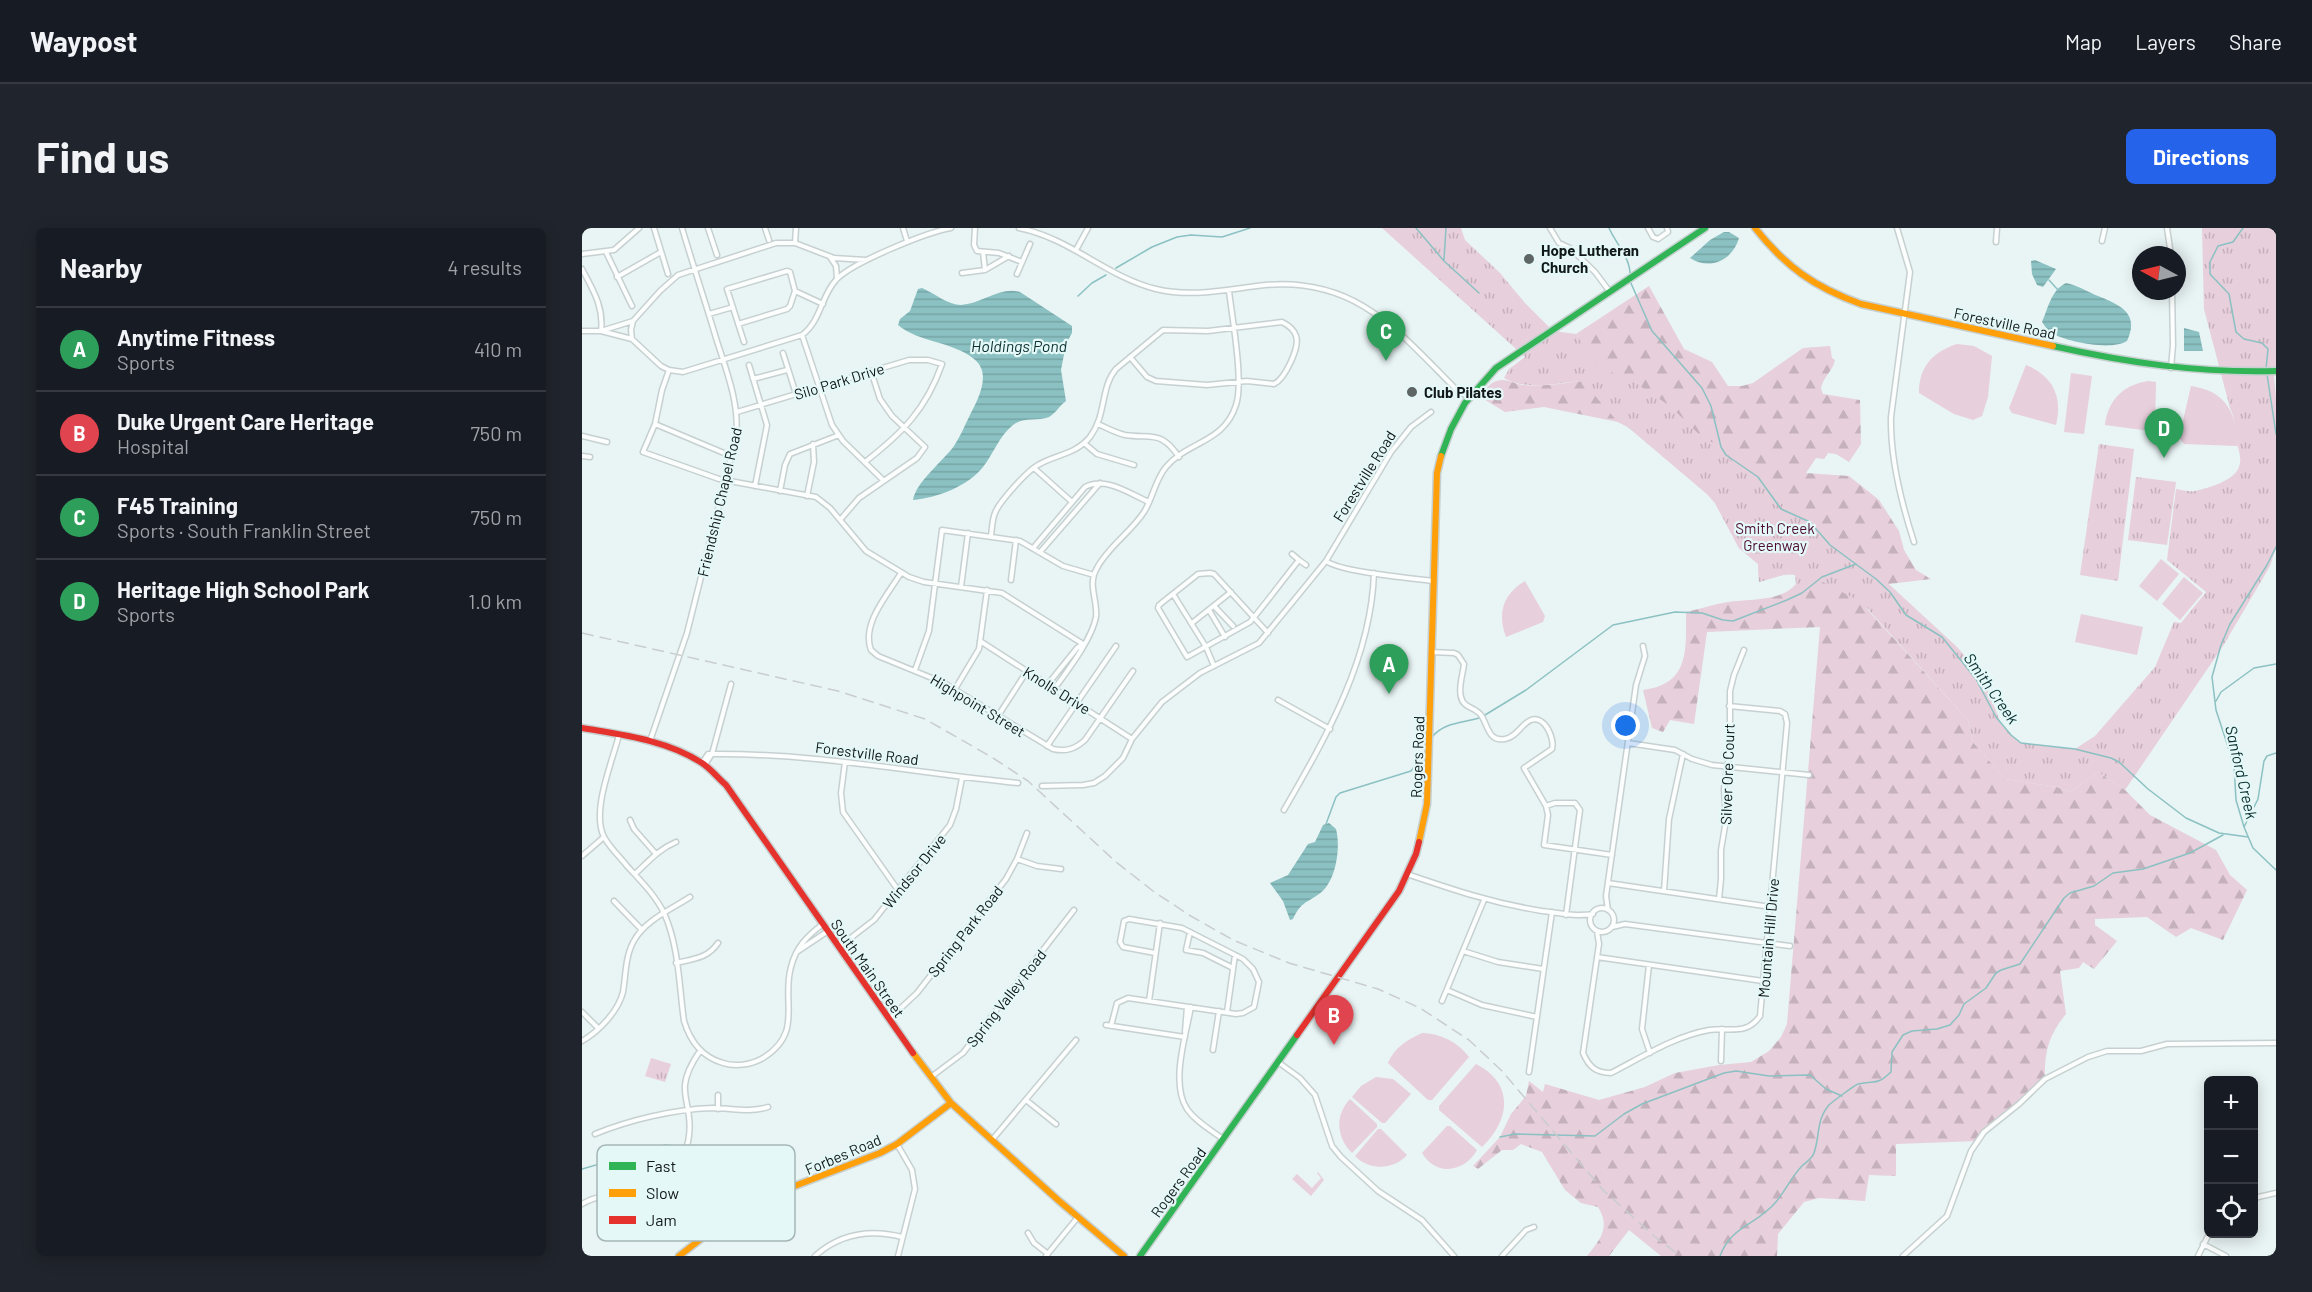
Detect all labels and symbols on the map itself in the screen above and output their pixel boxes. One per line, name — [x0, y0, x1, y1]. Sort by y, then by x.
place label: Hope Lutheran Church — [1541, 241, 1639, 276]
north arrow — [2132, 246, 2186, 300]
marker: Hope Lutheran Church — [1522, 252, 1536, 266]
street label: Forestville Road — [1952, 303, 2058, 343]
pin: C — [1366, 312, 1406, 361]
water label: Holdings Pond — [971, 336, 1067, 355]
street label: Silo Park Drive — [792, 359, 886, 403]
place label: Club Pilates — [1424, 383, 1502, 401]
marker: Club Pilates — [1405, 385, 1419, 399]
pin: D — [2144, 408, 2184, 458]
street label: Friendship Chapel Road — [693, 426, 745, 578]
street label: Forestville Road — [1329, 427, 1399, 525]
park label: Smith Creek Greenway — [1735, 519, 1815, 554]
pin: A — [1370, 644, 1408, 694]
water label: Smith Creek — [1961, 649, 2024, 727]
street label: Knolls Drive — [1020, 662, 1094, 718]
street label: Highpoint Street — [927, 670, 1029, 740]
your location — [1611, 711, 1640, 740]
street label: Rogers Road — [1407, 716, 1427, 798]
street label: Silver Ore Court — [1716, 723, 1738, 825]
water label: Sanford Creek — [2222, 723, 2262, 821]
street label: Forestville Road — [814, 738, 920, 768]
street label: Windsor Drive — [879, 830, 949, 912]
street label: Mountain Hill Drive — [1754, 877, 1782, 999]
street label: Spring Park Road — [924, 882, 1006, 980]
street label: South Main Street — [827, 915, 909, 1021]
street label: Spring Valley Road — [962, 946, 1050, 1050]
pin: B — [1314, 996, 1353, 1045]
street label: Forbes Road — [802, 1130, 884, 1178]
street label: Rogers Road — [1147, 1143, 1209, 1221]
legend — [597, 1145, 795, 1241]
text: Fast — [646, 1156, 676, 1175]
text: Slow — [646, 1183, 679, 1202]
text: Jam — [646, 1210, 677, 1229]

